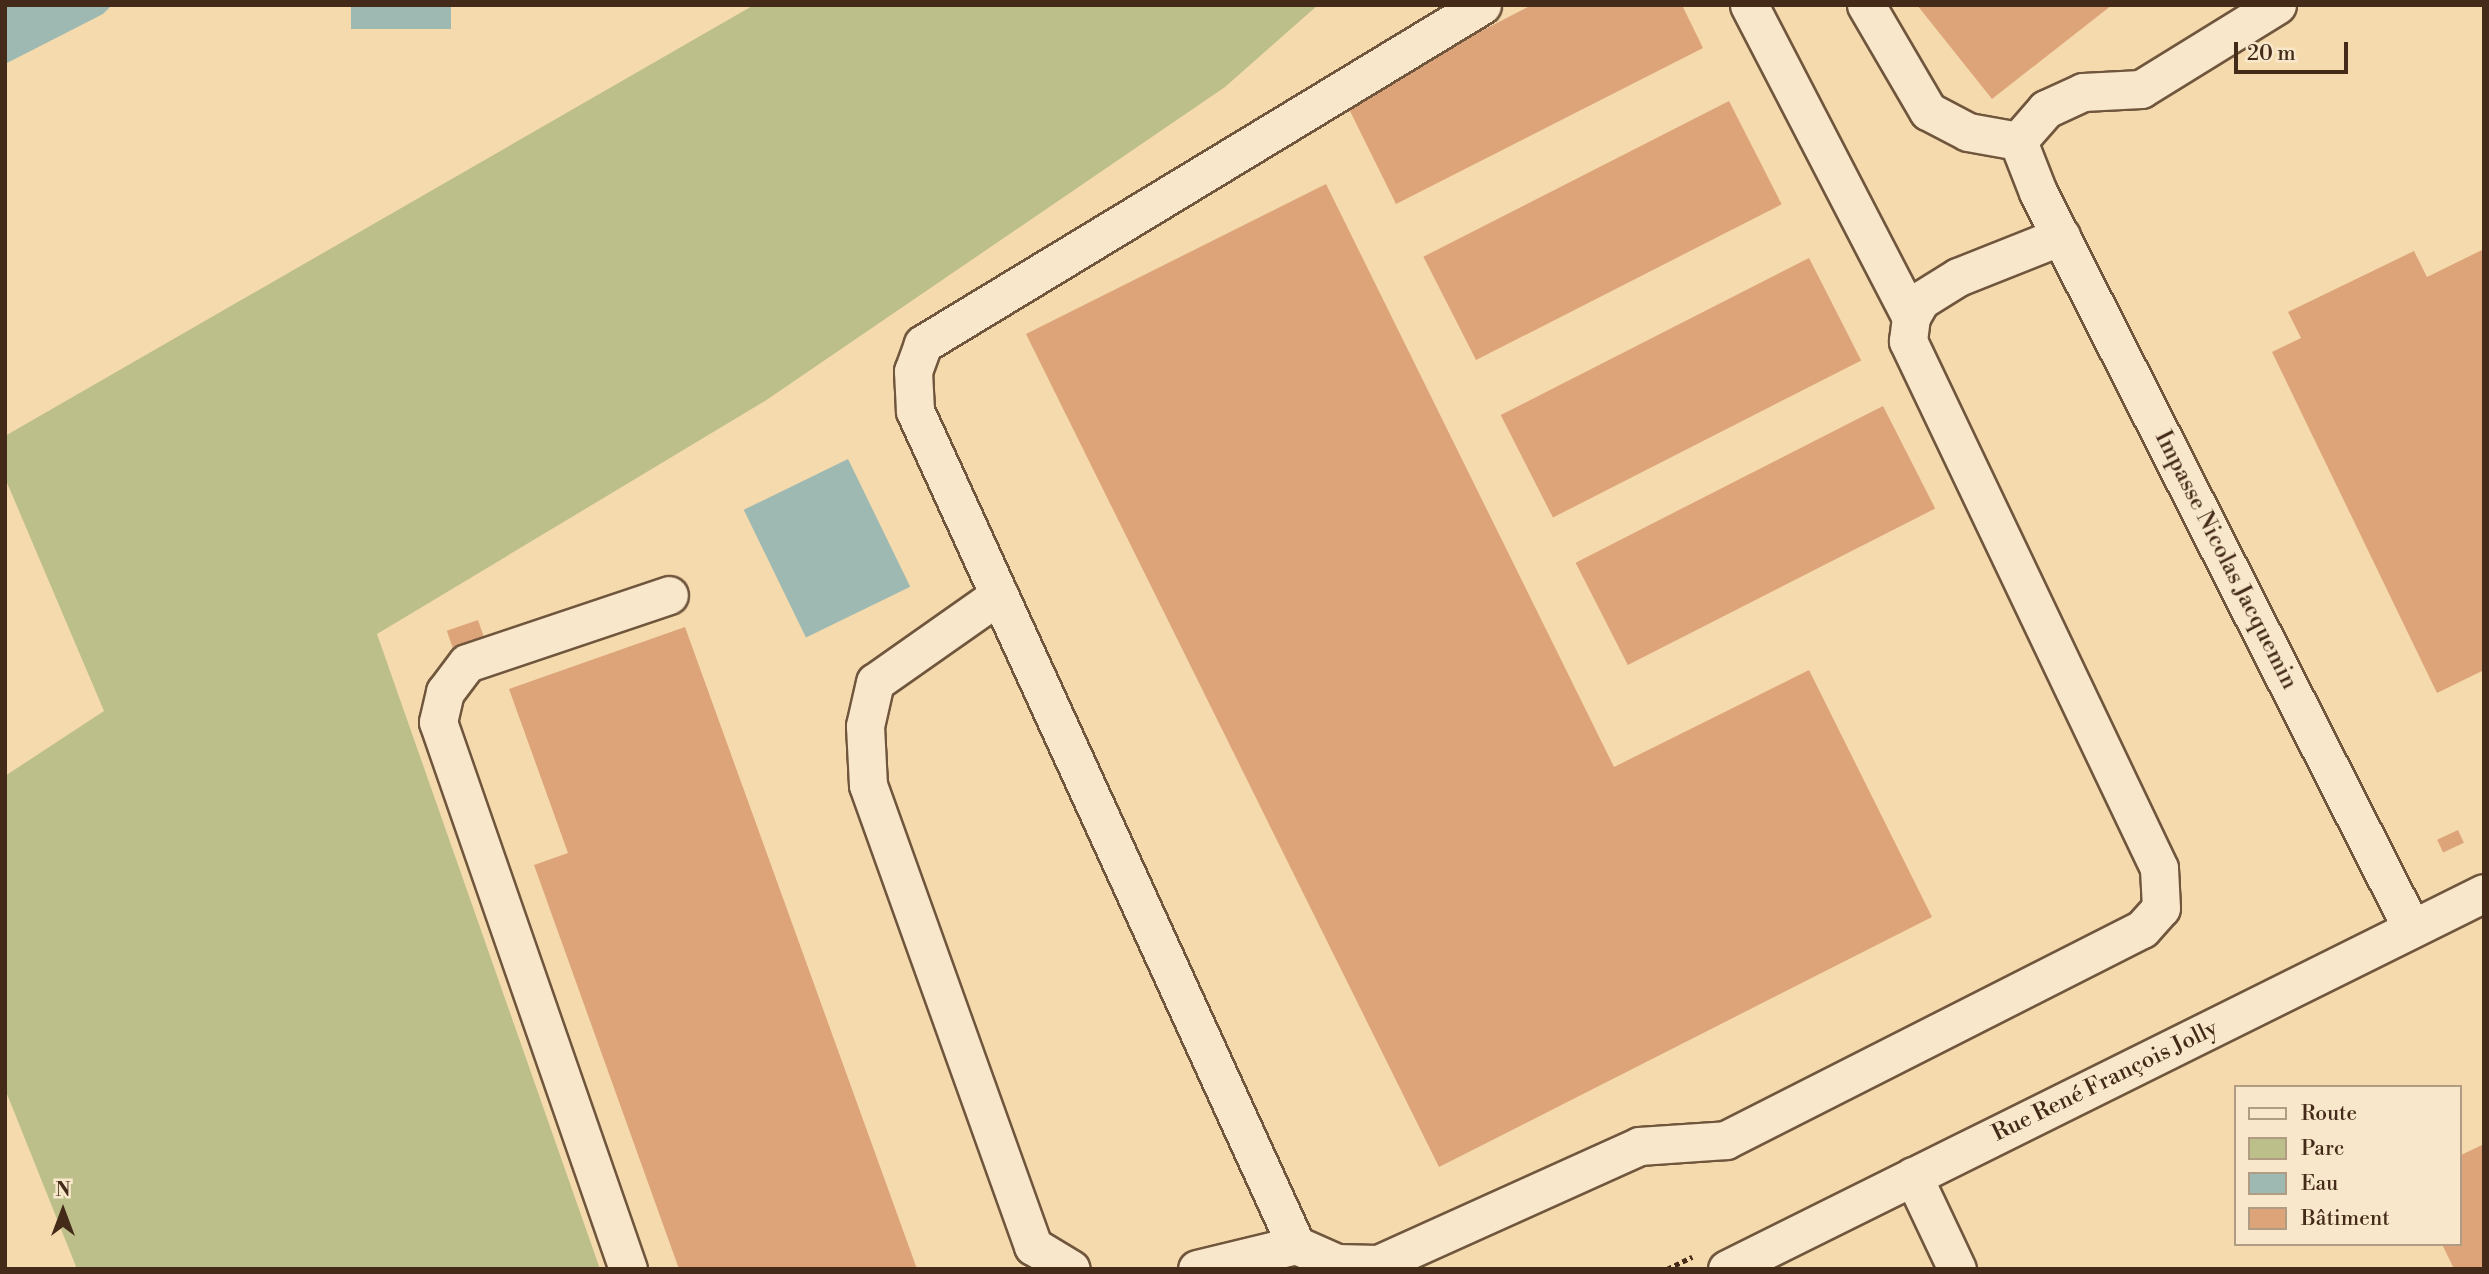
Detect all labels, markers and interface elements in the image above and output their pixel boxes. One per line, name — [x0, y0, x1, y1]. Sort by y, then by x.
scale bar — [2237, 28, 2351, 72]
text: 20 m — [2247, 41, 2296, 67]
street label: Impasse Nicolas Jacquemin — [2149, 426, 2303, 694]
street label: Rue René François Jolly — [1988, 1014, 2222, 1148]
legend — [2234, 1085, 2461, 1246]
text: Route — [2301, 1101, 2357, 1127]
text: Parc — [2301, 1136, 2344, 1162]
text: Eau — [2301, 1171, 2338, 1197]
north arrow — [28, 1176, 98, 1246]
text: N — [55, 1178, 71, 1202]
text: Bâtiment — [2301, 1206, 2390, 1232]

